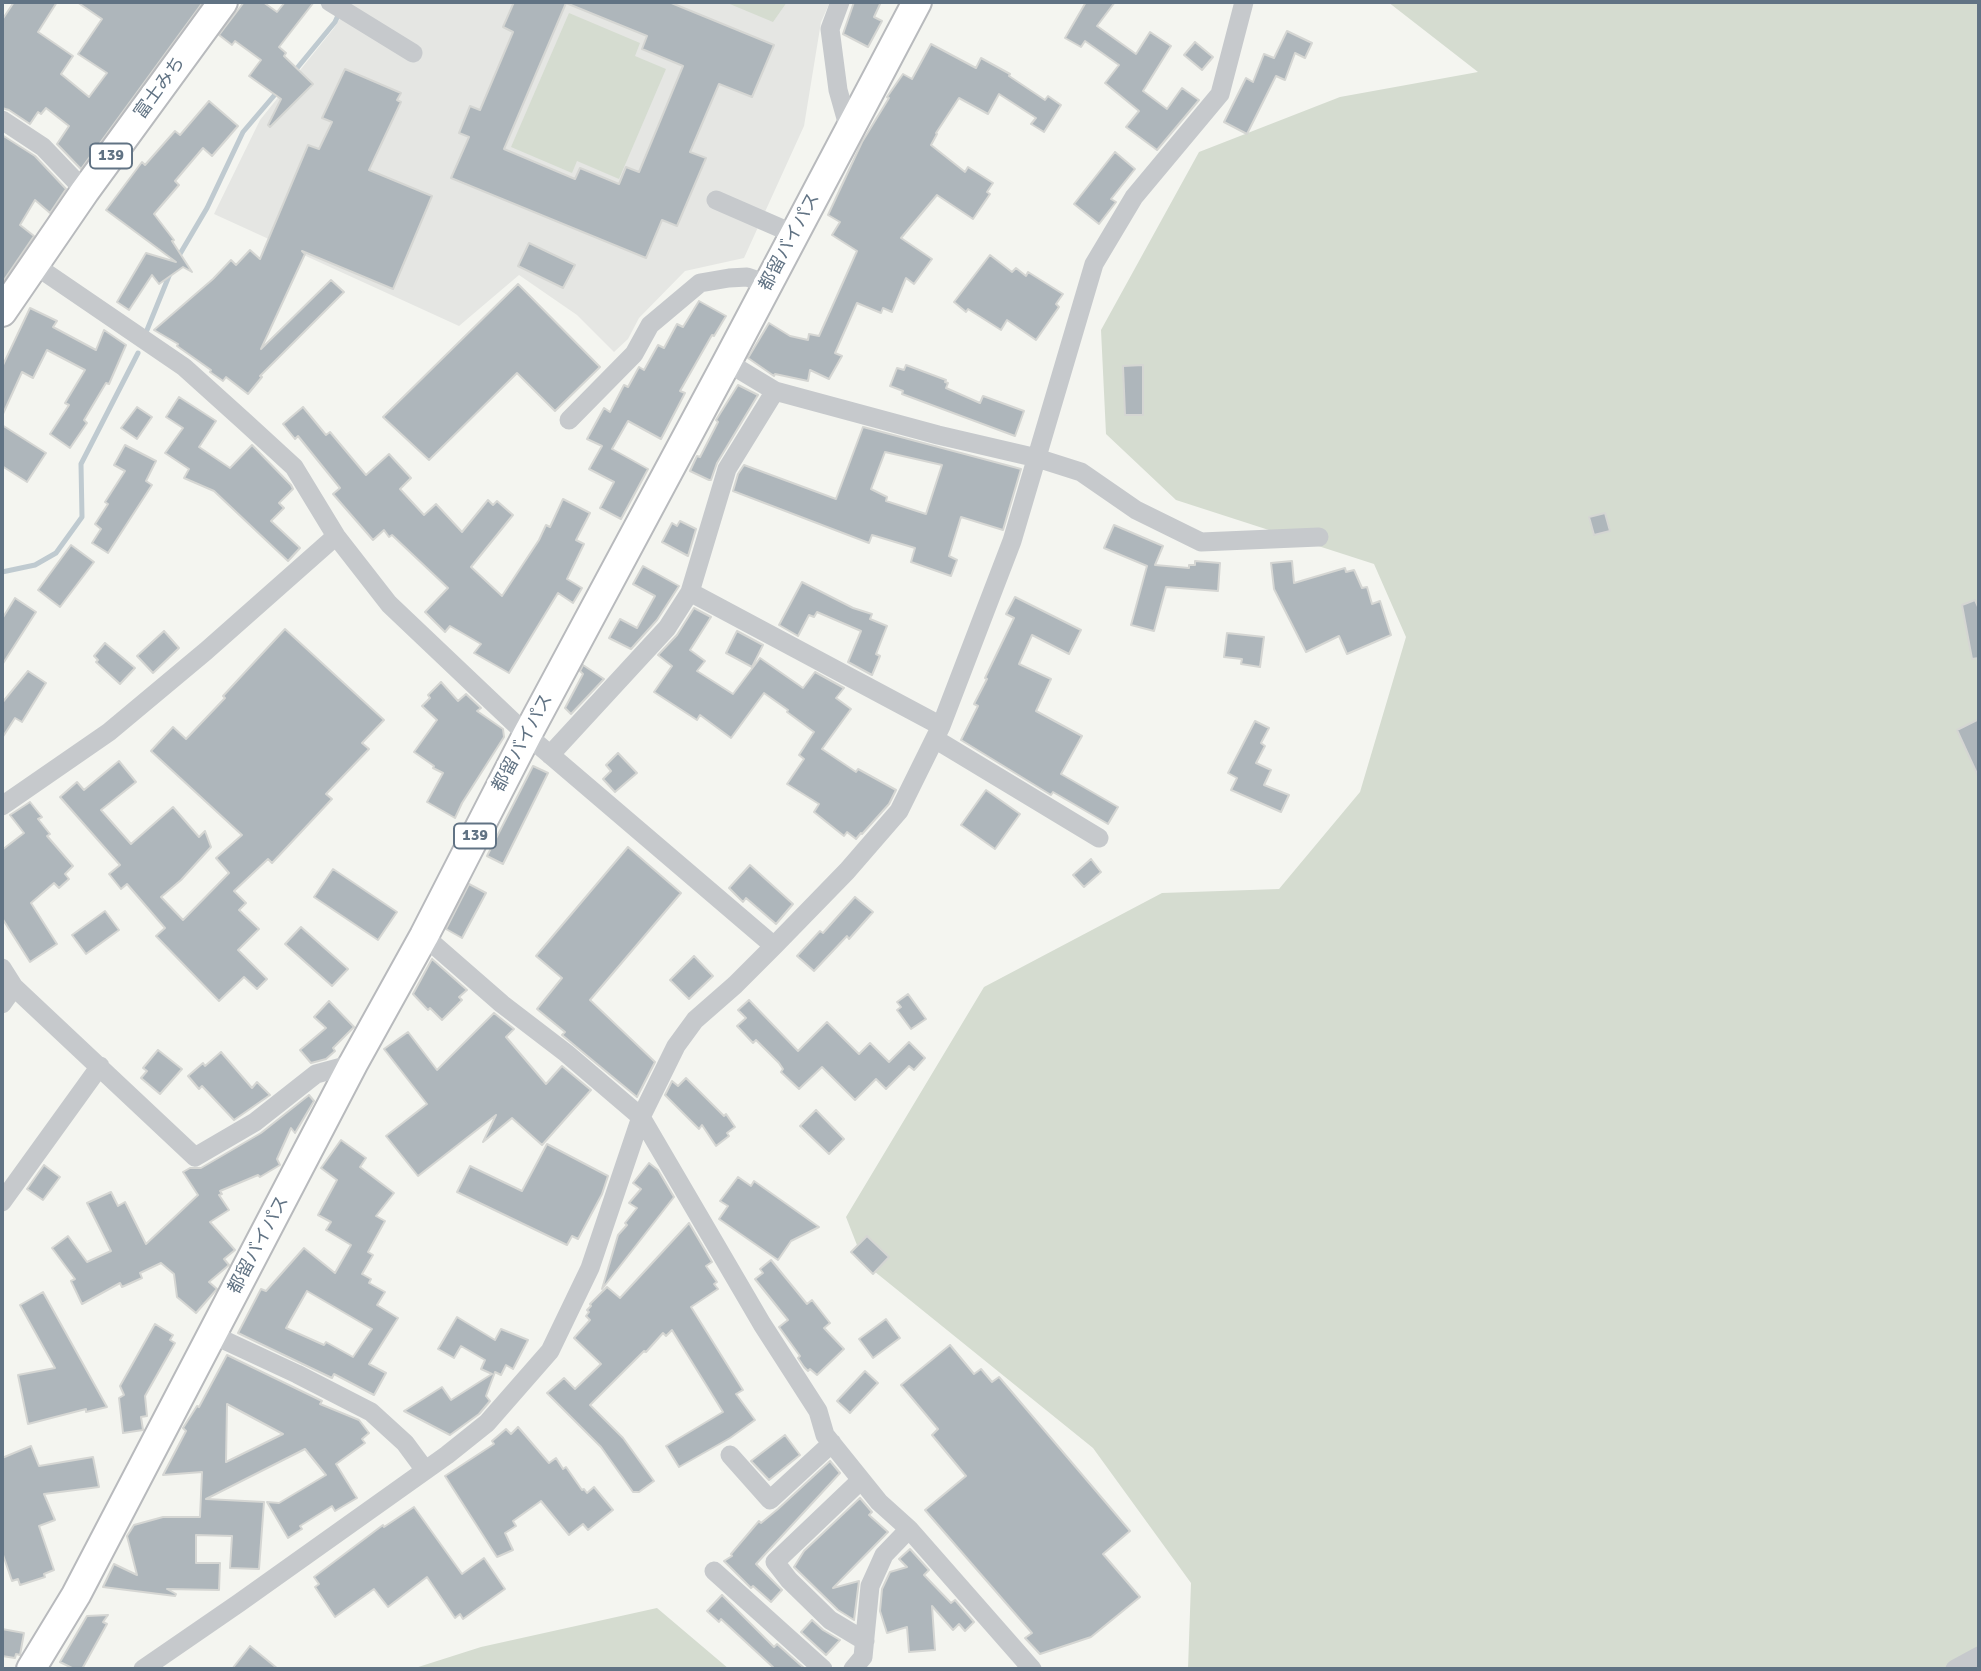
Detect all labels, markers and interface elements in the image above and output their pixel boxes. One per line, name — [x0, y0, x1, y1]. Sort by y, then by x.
street label: 富士みち — [130, 53, 190, 123]
road number: 139 — [90, 144, 132, 168]
street label: 都留バイパス — [755, 189, 825, 295]
street label: 都留バイパス — [488, 690, 558, 796]
road number: 139 — [454, 824, 496, 848]
street label: 都留バイパス — [224, 1192, 294, 1298]

